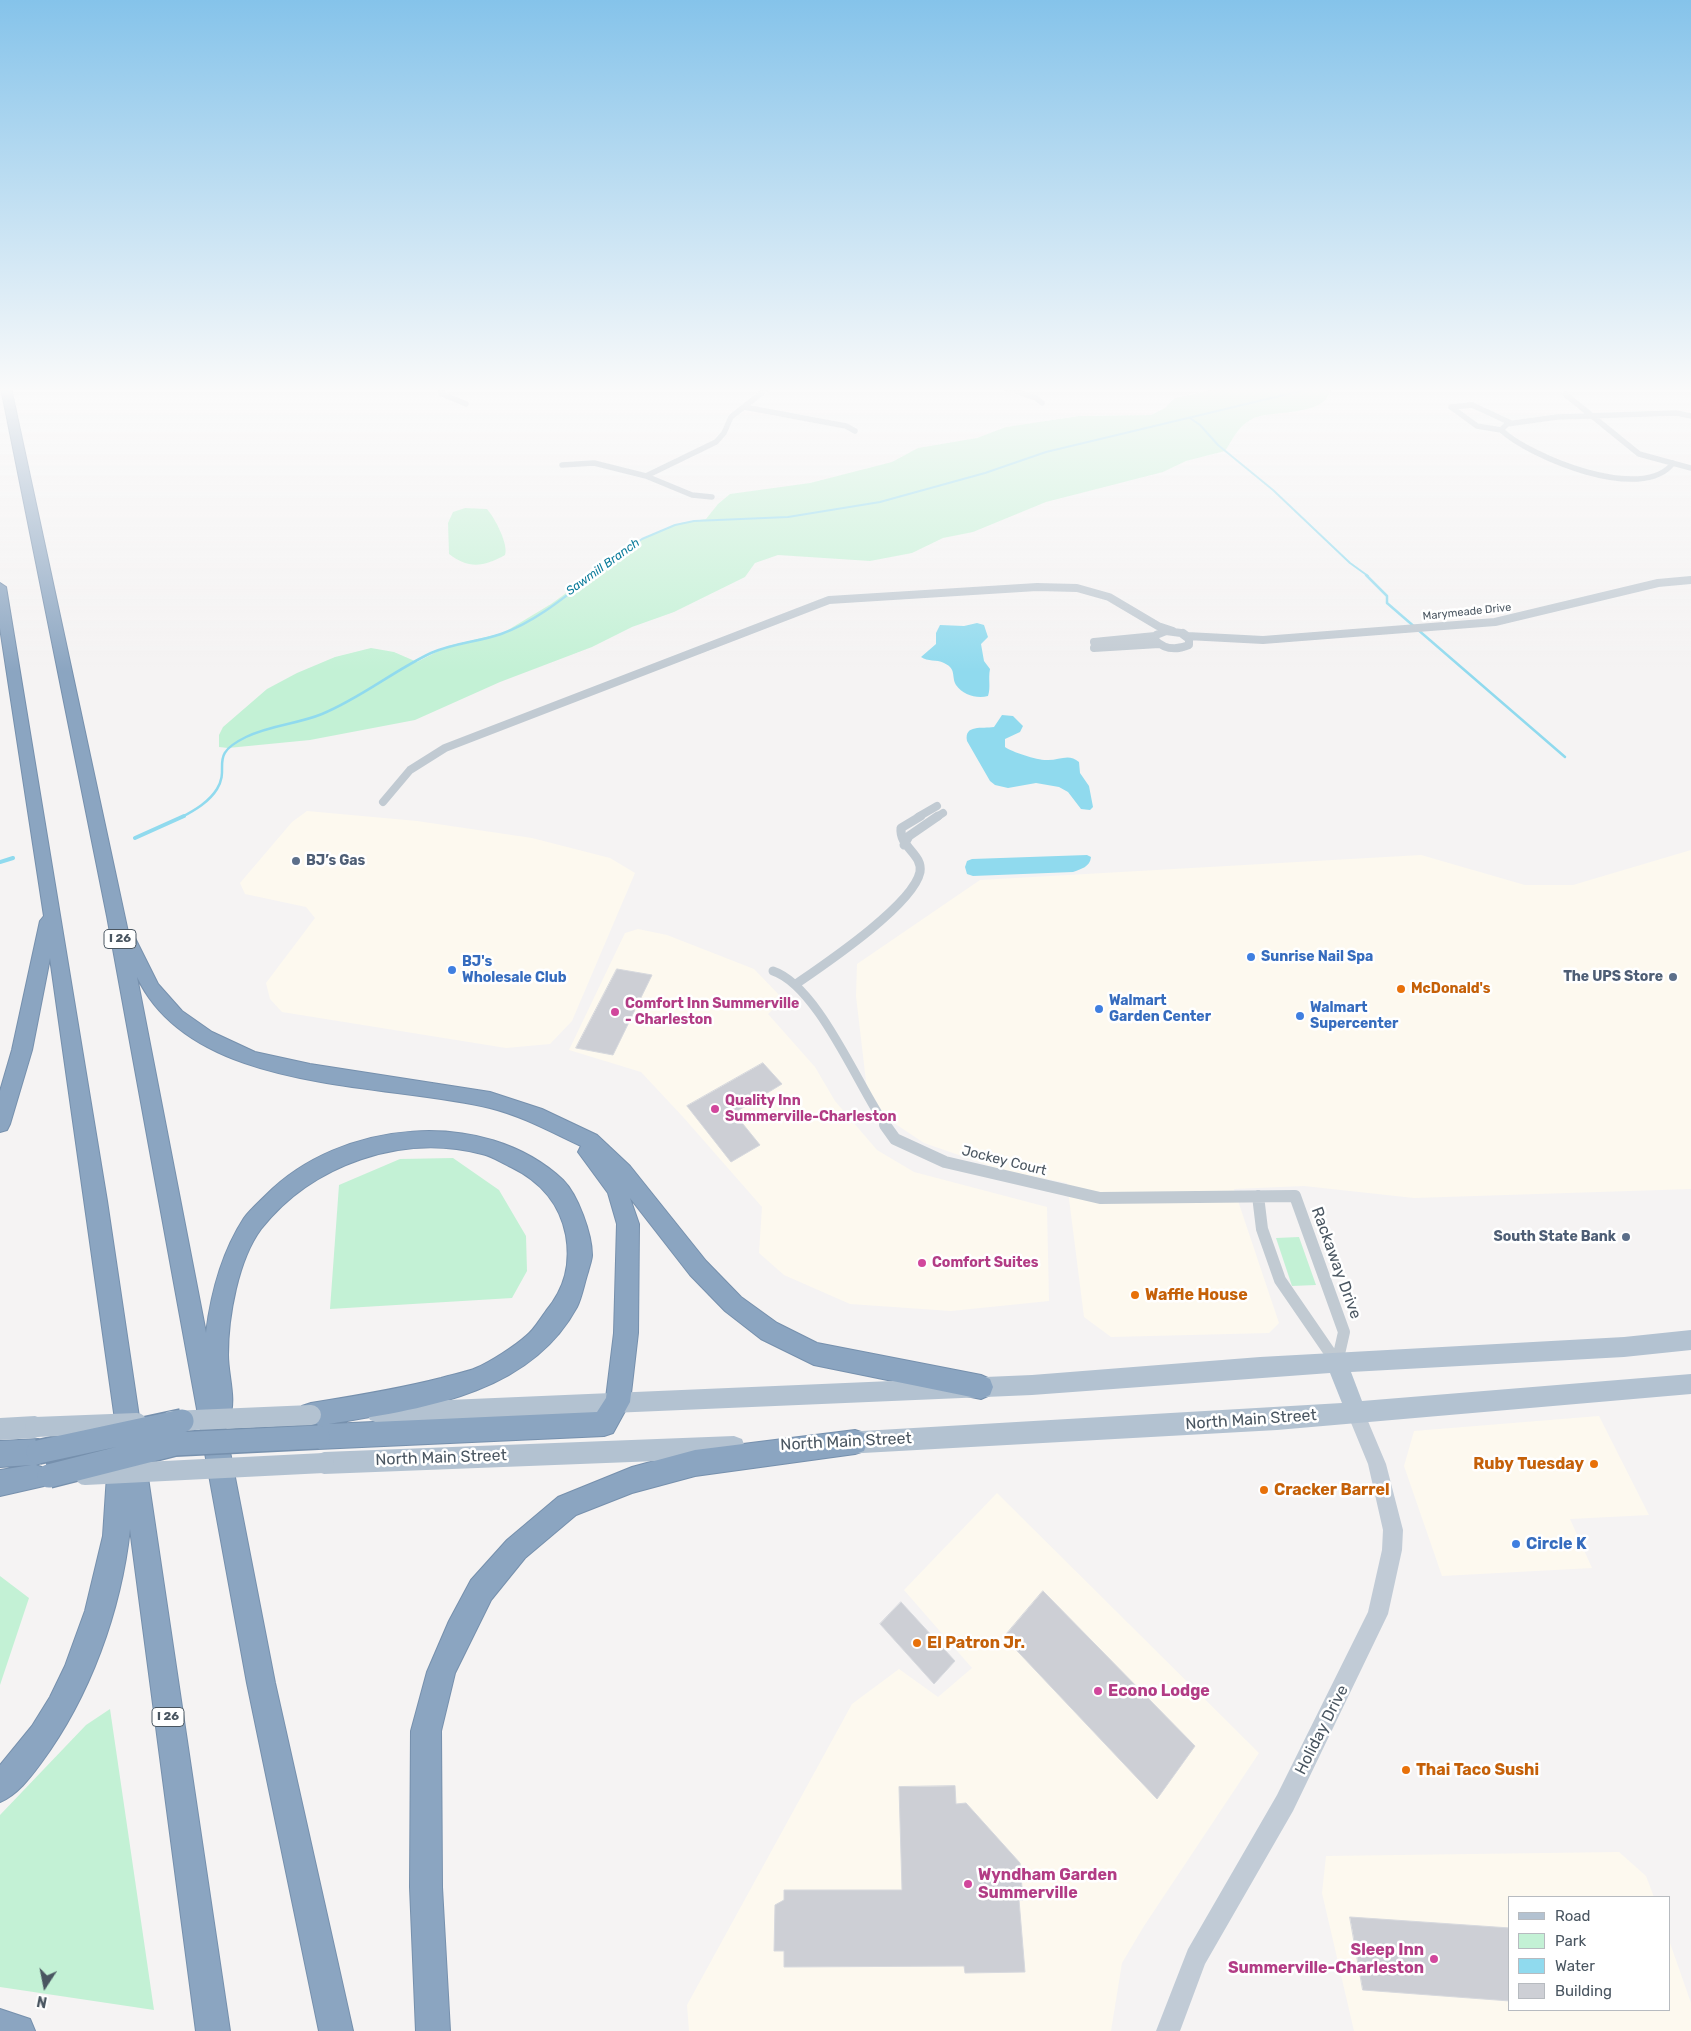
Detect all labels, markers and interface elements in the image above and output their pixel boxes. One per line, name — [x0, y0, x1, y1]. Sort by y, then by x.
water label: Sawmill Branch — [563, 535, 643, 599]
street label: Marymeade Drive — [1422, 601, 1512, 623]
place label: BJ’s Gas — [306, 853, 365, 869]
marker: BJ’s Gas — [290, 855, 302, 867]
road number: I 26 — [104, 930, 136, 949]
place label: Sunrise Nail Spa — [1261, 949, 1373, 965]
marker: Sunrise Nail Spa — [1245, 951, 1257, 963]
place label: BJ's Wholesale Club — [462, 954, 567, 986]
marker: BJ's Wholesale Club — [446, 964, 458, 976]
place label: The UPS Store — [1563, 969, 1663, 985]
marker: The UPS Store — [1667, 971, 1679, 983]
place label: McDonald's — [1411, 981, 1490, 997]
marker: McDonald's — [1395, 983, 1407, 995]
place label: Walmart Garden Center — [1109, 993, 1211, 1026]
place label: Comfort Inn Summerville - Charleston — [625, 996, 799, 1028]
place label: Walmart Supercenter — [1310, 1000, 1398, 1032]
marker: Walmart Garden Center — [1093, 1003, 1105, 1015]
marker: Comfort Inn Summerville - Charleston — [609, 1006, 621, 1018]
marker: Walmart Supercenter — [1294, 1010, 1306, 1022]
place label: Quality Inn Summerville-Charleston — [725, 1093, 897, 1126]
marker: Quality Inn Summerville-Charleston — [709, 1103, 721, 1115]
street label: Jockey Court — [960, 1142, 1048, 1180]
street label: Rackaway Drive — [1307, 1204, 1365, 1322]
place label: South State Bank — [1493, 1229, 1616, 1245]
marker: South State Bank — [1620, 1231, 1632, 1243]
place label: Comfort Suites — [932, 1255, 1039, 1271]
marker: Comfort Suites — [916, 1257, 928, 1269]
place label: Waffle House — [1145, 1285, 1248, 1305]
marker: Waffle House — [1129, 1289, 1141, 1301]
street label: North Main Street — [1185, 1406, 1317, 1434]
street label: North Main Street — [780, 1429, 912, 1455]
street label: North Main Street — [375, 1446, 507, 1470]
place label: Ruby Tuesday — [1473, 1454, 1584, 1474]
marker: Ruby Tuesday — [1588, 1458, 1600, 1470]
place label: Cracker Barrel — [1274, 1480, 1390, 1500]
marker: Cracker Barrel — [1258, 1484, 1270, 1496]
place label: Circle K — [1526, 1534, 1587, 1554]
marker: Circle K — [1510, 1538, 1522, 1550]
place label: El Patron Jr. — [927, 1633, 1025, 1653]
marker: El Patron Jr. — [911, 1637, 923, 1649]
place label: Econo Lodge — [1108, 1681, 1210, 1701]
street label: Holiday Drive — [1291, 1682, 1353, 1778]
marker: Econo Lodge — [1092, 1685, 1104, 1697]
road number: I 26 — [152, 1708, 184, 1726]
place label: Thai Taco Sushi — [1416, 1760, 1539, 1780]
marker: Thai Taco Sushi — [1400, 1764, 1412, 1776]
place label: Wyndham Garden Summerville — [978, 1865, 1117, 1903]
marker: Wyndham Garden Summerville — [962, 1878, 974, 1890]
legend — [1508, 1896, 1671, 2011]
text: Road — [1555, 1907, 1591, 1925]
text: Park — [1555, 1932, 1586, 1950]
place label: Sleep Inn Summerville-Charleston — [1228, 1940, 1424, 1978]
marker: Sleep Inn Summerville-Charleston — [1428, 1953, 1440, 1965]
text: Water — [1555, 1957, 1595, 1975]
north arrow — [20, 1961, 70, 2011]
text: Building — [1555, 1982, 1612, 2000]
text: N — [35, 1992, 49, 2011]

